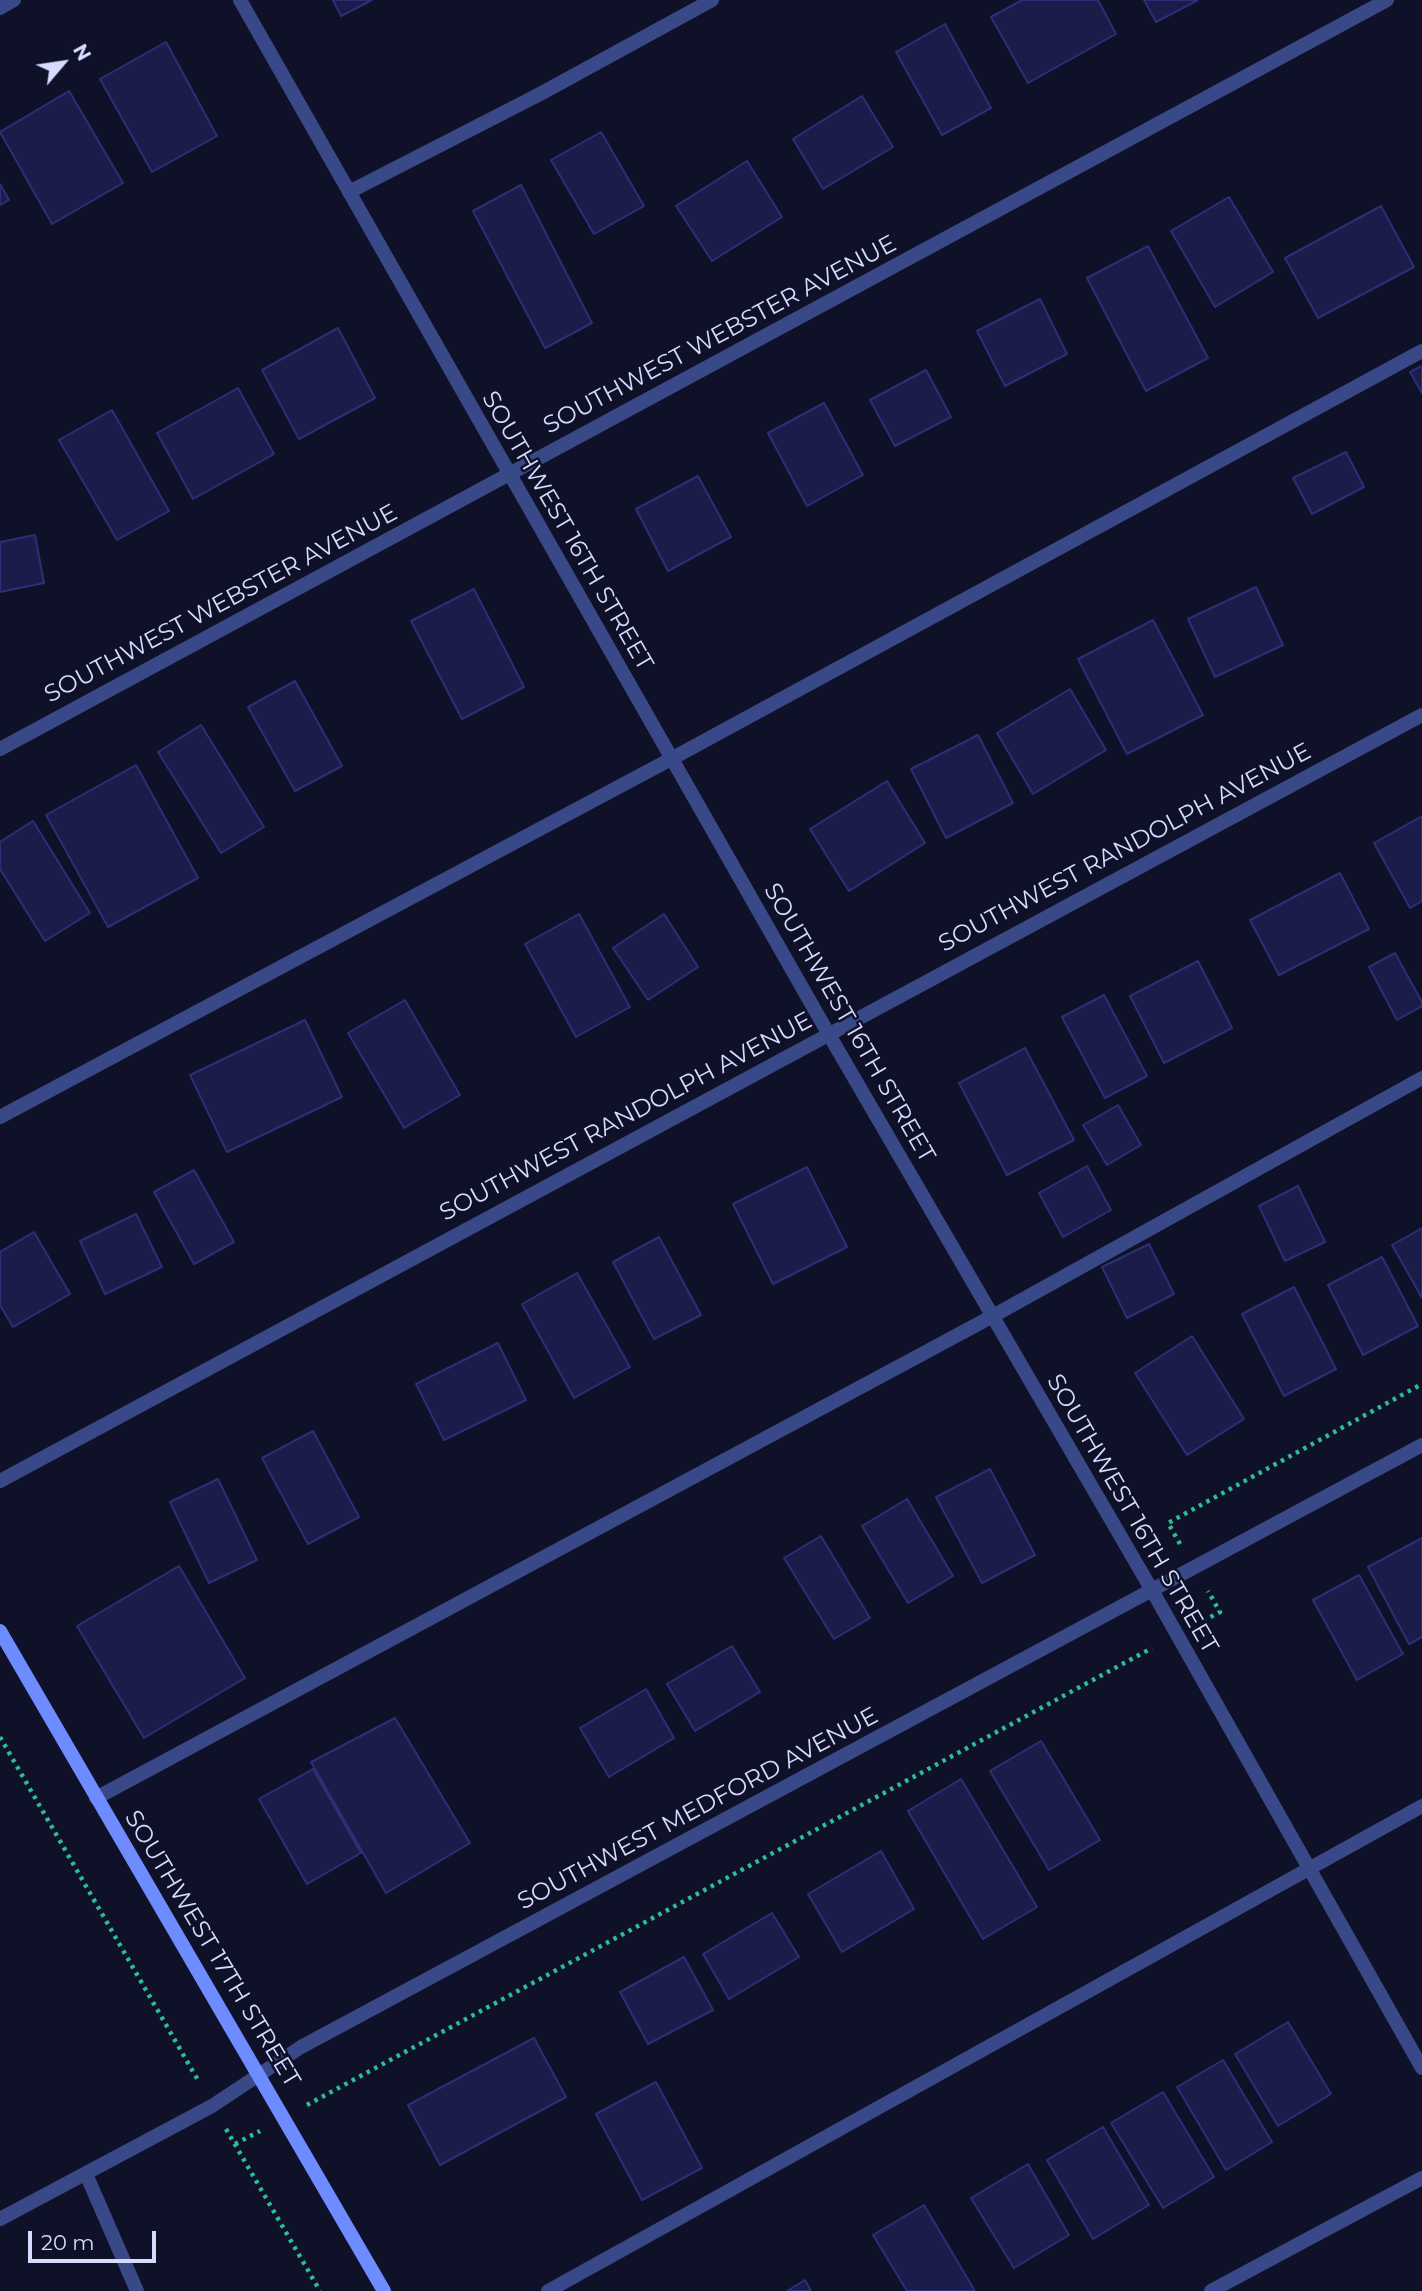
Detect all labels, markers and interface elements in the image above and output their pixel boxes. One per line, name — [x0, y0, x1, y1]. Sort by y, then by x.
north arrow — [28, 28, 98, 98]
text: N — [68, 40, 96, 65]
street label: SOUTHWEST WEBSTER AVENUE — [539, 230, 901, 440]
street label: SOUTHWEST 16TH STREET — [475, 386, 659, 676]
street label: SOUTHWEST WEBSTER AVENUE — [40, 499, 402, 709]
street label: SOUTHWEST RANDOLPH AVENUE — [934, 737, 1316, 959]
street label: SOUTHWEST 16TH STREET — [757, 878, 941, 1168]
street label: SOUTHWEST RANDOLPH AVENUE — [435, 1006, 817, 1228]
street label: SOUTHWEST 16TH STREET — [1040, 1369, 1224, 1659]
street label: SOUTHWEST MEDFORD AVENUE — [513, 1701, 883, 1917]
street label: SOUTHWEST 17TH STREET — [118, 1806, 306, 2092]
scale bar — [32, 2218, 159, 2262]
text: 20 m — [41, 2230, 95, 2255]

